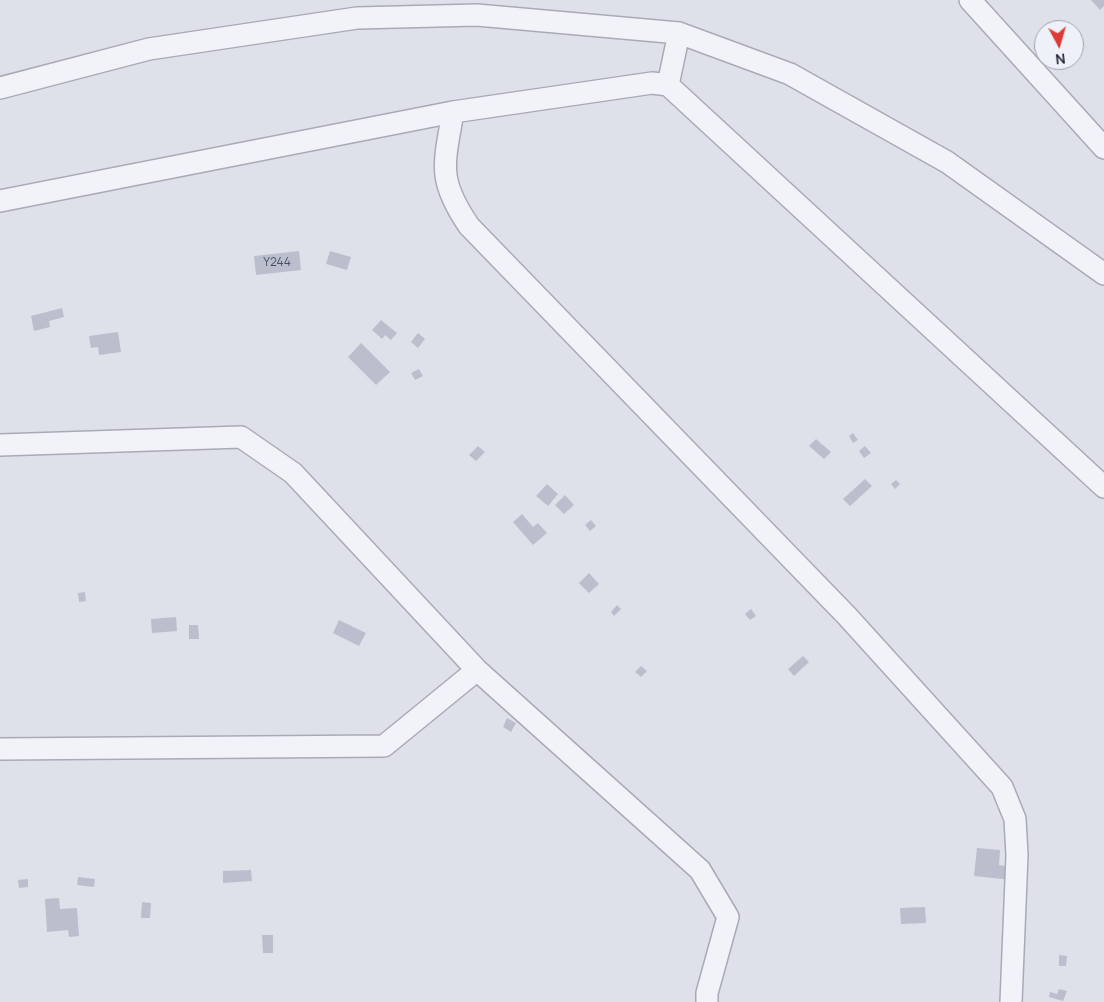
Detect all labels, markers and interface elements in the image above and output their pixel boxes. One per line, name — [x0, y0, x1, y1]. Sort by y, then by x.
north arrow — [1034, 20, 1084, 70]
text: N — [1055, 49, 1067, 69]
house number: Y244 — [263, 256, 291, 270]

